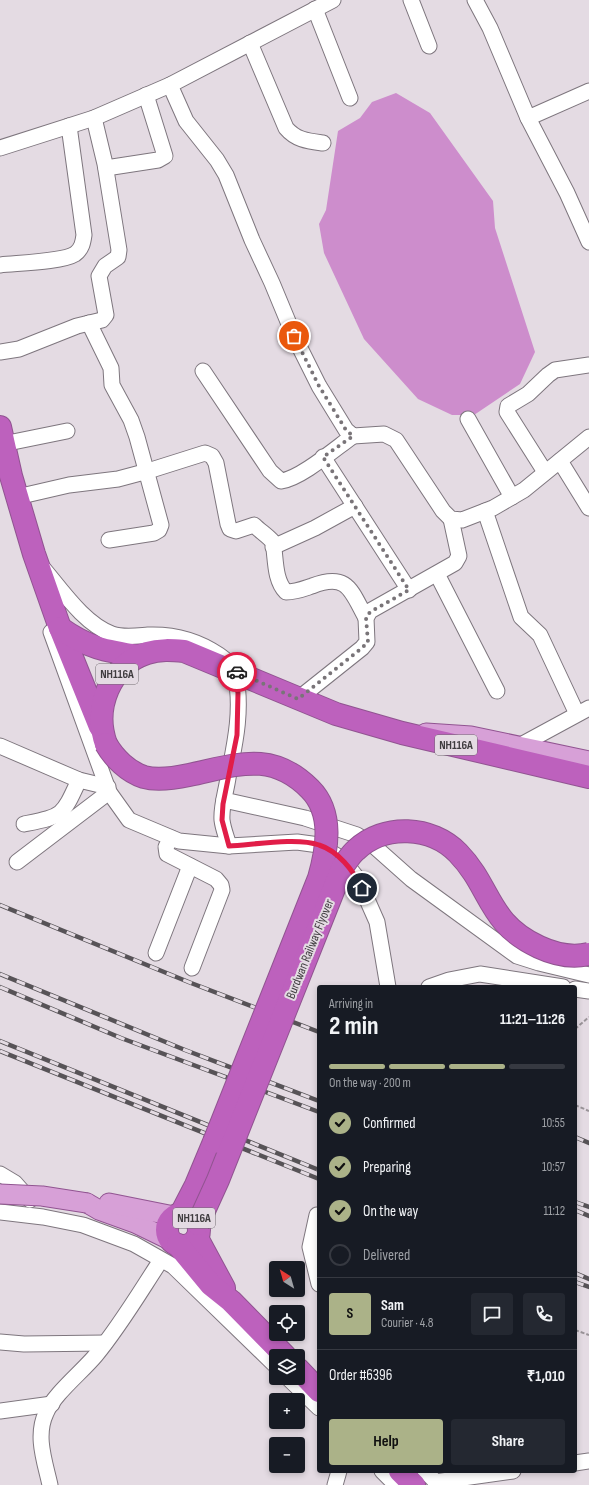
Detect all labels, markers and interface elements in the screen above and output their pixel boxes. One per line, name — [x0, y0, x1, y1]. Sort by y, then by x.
pin — [277, 319, 311, 353]
icon: bag — [283, 325, 305, 347]
courier — [217, 652, 257, 692]
icon: car — [226, 661, 248, 683]
road number: NH116A — [96, 664, 138, 684]
road number: NH116A — [435, 735, 477, 755]
pin — [345, 871, 379, 905]
icon: home — [351, 877, 373, 899]
street label: Burdwan Railway Flyover — [283, 897, 337, 1001]
text: Arriving in — [329, 996, 373, 1012]
text: 11:21–11:26 — [500, 1010, 565, 1029]
text: 2 min — [329, 1011, 379, 1042]
text: On the way · 200 m — [329, 1075, 411, 1091]
icon: check — [329, 1112, 351, 1134]
text: Confirmed — [363, 1114, 416, 1133]
text: 10:55 — [542, 1115, 565, 1131]
icon: check — [329, 1156, 351, 1178]
text: Preparing — [363, 1158, 411, 1177]
text: 10:57 — [542, 1159, 565, 1175]
icon: check — [329, 1200, 351, 1222]
text: On the way — [363, 1202, 418, 1221]
text: 11:12 — [543, 1203, 565, 1219]
road number: NH116A — [173, 1208, 215, 1228]
text: Delivered — [363, 1246, 410, 1265]
north arrow — [269, 1261, 305, 1297]
map controls — [269, 1261, 305, 1473]
button: chat — [471, 1293, 513, 1335]
button: phone — [523, 1293, 565, 1335]
text: Sam — [381, 1296, 404, 1315]
text: S — [347, 1304, 353, 1323]
button: locate — [269, 1305, 305, 1341]
text: Courier · 4.8 — [381, 1315, 433, 1331]
button: layers — [269, 1349, 305, 1385]
text: Order #6396 — [329, 1366, 392, 1385]
text: ₹1,010 — [527, 1367, 565, 1386]
button: + — [269, 1393, 305, 1429]
button: Help — [329, 1419, 443, 1465]
button: Share — [451, 1419, 565, 1465]
button: − — [269, 1437, 305, 1473]

